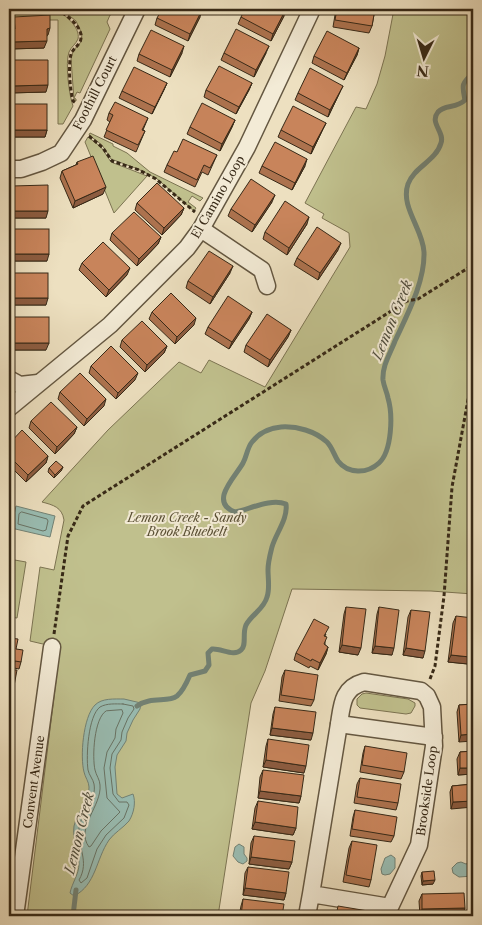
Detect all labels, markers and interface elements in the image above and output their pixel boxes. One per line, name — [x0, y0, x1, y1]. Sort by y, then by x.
north arrow — [400, 32, 450, 82]
street label: Foothill Court — [69, 53, 120, 132]
text: N — [416, 61, 430, 80]
street label: El Camino Loop — [188, 153, 247, 241]
water label: Lemon Creek — [367, 277, 416, 363]
park label: Lemon Creek - Sandy Brook Bluebelt — [126, 510, 247, 539]
street label: Convent Avenue — [20, 734, 47, 829]
street label: Brookside Loop — [413, 745, 440, 837]
water label: Lemon Creek — [60, 789, 98, 877]

